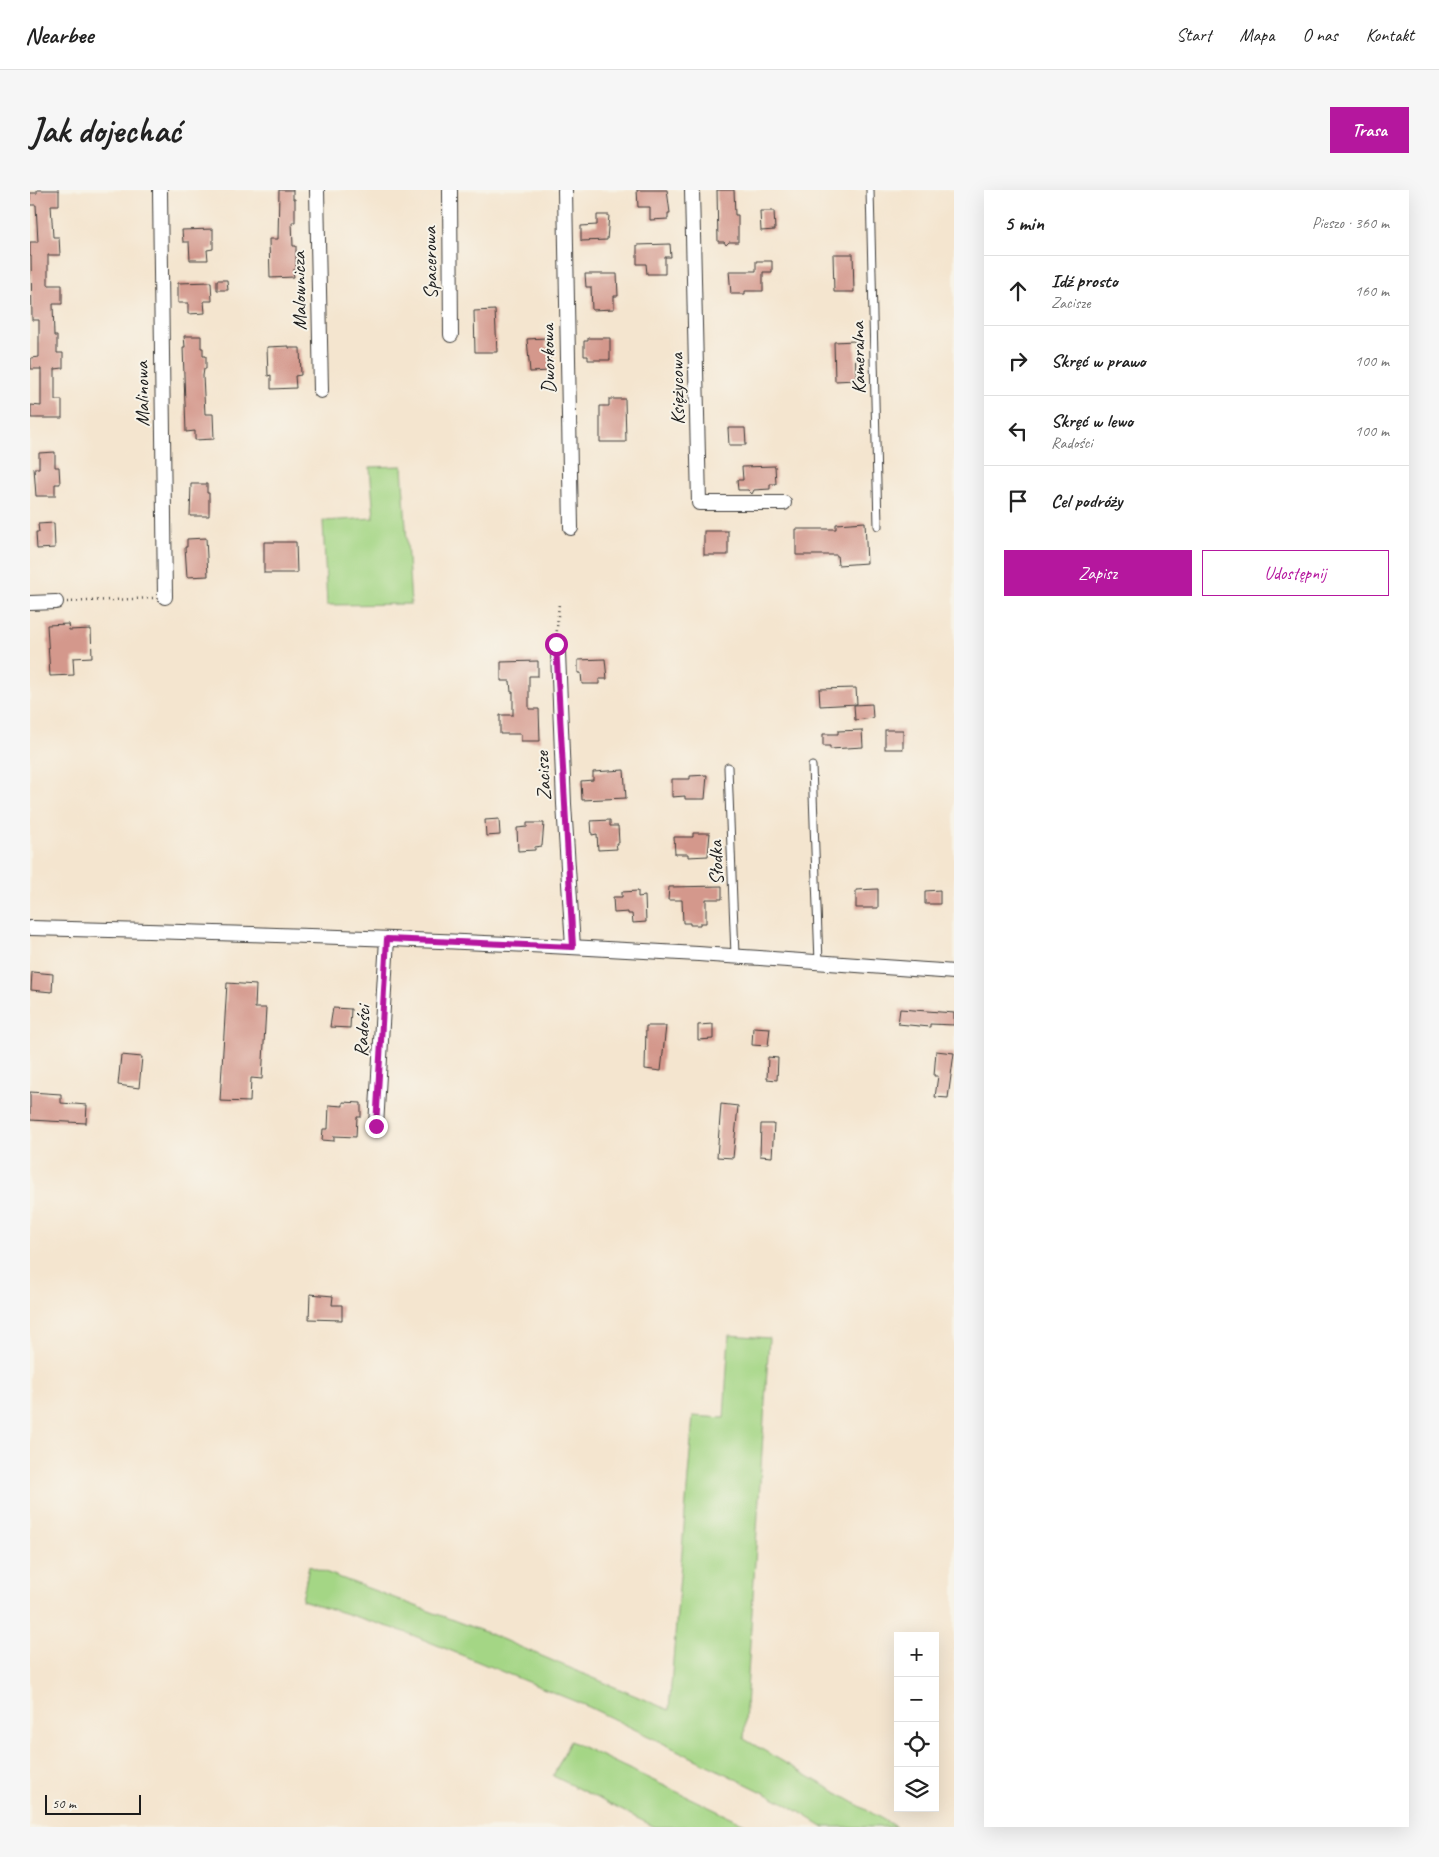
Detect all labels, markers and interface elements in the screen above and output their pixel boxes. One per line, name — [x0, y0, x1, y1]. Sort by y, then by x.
text: Nearbee — [25, 20, 93, 50]
text: Start — [1176, 24, 1212, 46]
text: Mapa — [1240, 24, 1274, 46]
text: O nas — [1302, 24, 1338, 46]
text: Kontakt — [1366, 24, 1414, 46]
button: Trasa — [1330, 107, 1409, 153]
text: Jak dojechać — [30, 108, 181, 153]
text: 5 min — [1004, 210, 1044, 236]
text: Pieszo · 360 m — [1312, 213, 1389, 233]
street label: Spacerowa — [417, 225, 443, 300]
street label: Malownicza — [286, 250, 312, 331]
text: Idź prosto — [1051, 269, 1118, 293]
icon: ahead — [1004, 277, 1032, 305]
text: 160 m — [1355, 281, 1389, 301]
text: Zacisze — [1051, 293, 1090, 313]
street label: Kameralna — [845, 320, 871, 394]
street label: Dworkowa — [535, 322, 561, 394]
icon: right — [1004, 347, 1032, 375]
text: Skręć w prawo — [1051, 349, 1146, 373]
street label: Księżycowa — [664, 351, 690, 425]
text: 100 m — [1355, 351, 1389, 371]
street label: Malinowa — [129, 360, 155, 427]
text: Skręć w lewo — [1051, 409, 1133, 433]
icon: left — [1004, 417, 1032, 445]
text: 100 m — [1355, 421, 1389, 441]
text: Radości — [1051, 433, 1093, 453]
icon: arrive — [1004, 487, 1032, 515]
text: Cel podróży — [1051, 489, 1122, 513]
button: Zapisz — [1004, 550, 1192, 596]
button: Udostępnij — [1202, 550, 1389, 596]
route start — [545, 633, 568, 656]
street label: Zacisze — [529, 749, 557, 801]
street label: Słodka — [703, 838, 729, 886]
street label: Radości — [348, 1002, 376, 1058]
route end — [365, 1115, 388, 1138]
map controls — [894, 1632, 939, 1812]
button: + — [894, 1632, 939, 1677]
button: − — [894, 1677, 939, 1722]
button: locate — [894, 1722, 939, 1767]
button: layers — [894, 1767, 939, 1812]
scale bar — [45, 1792, 141, 1815]
text: 50 m — [52, 1795, 76, 1812]

